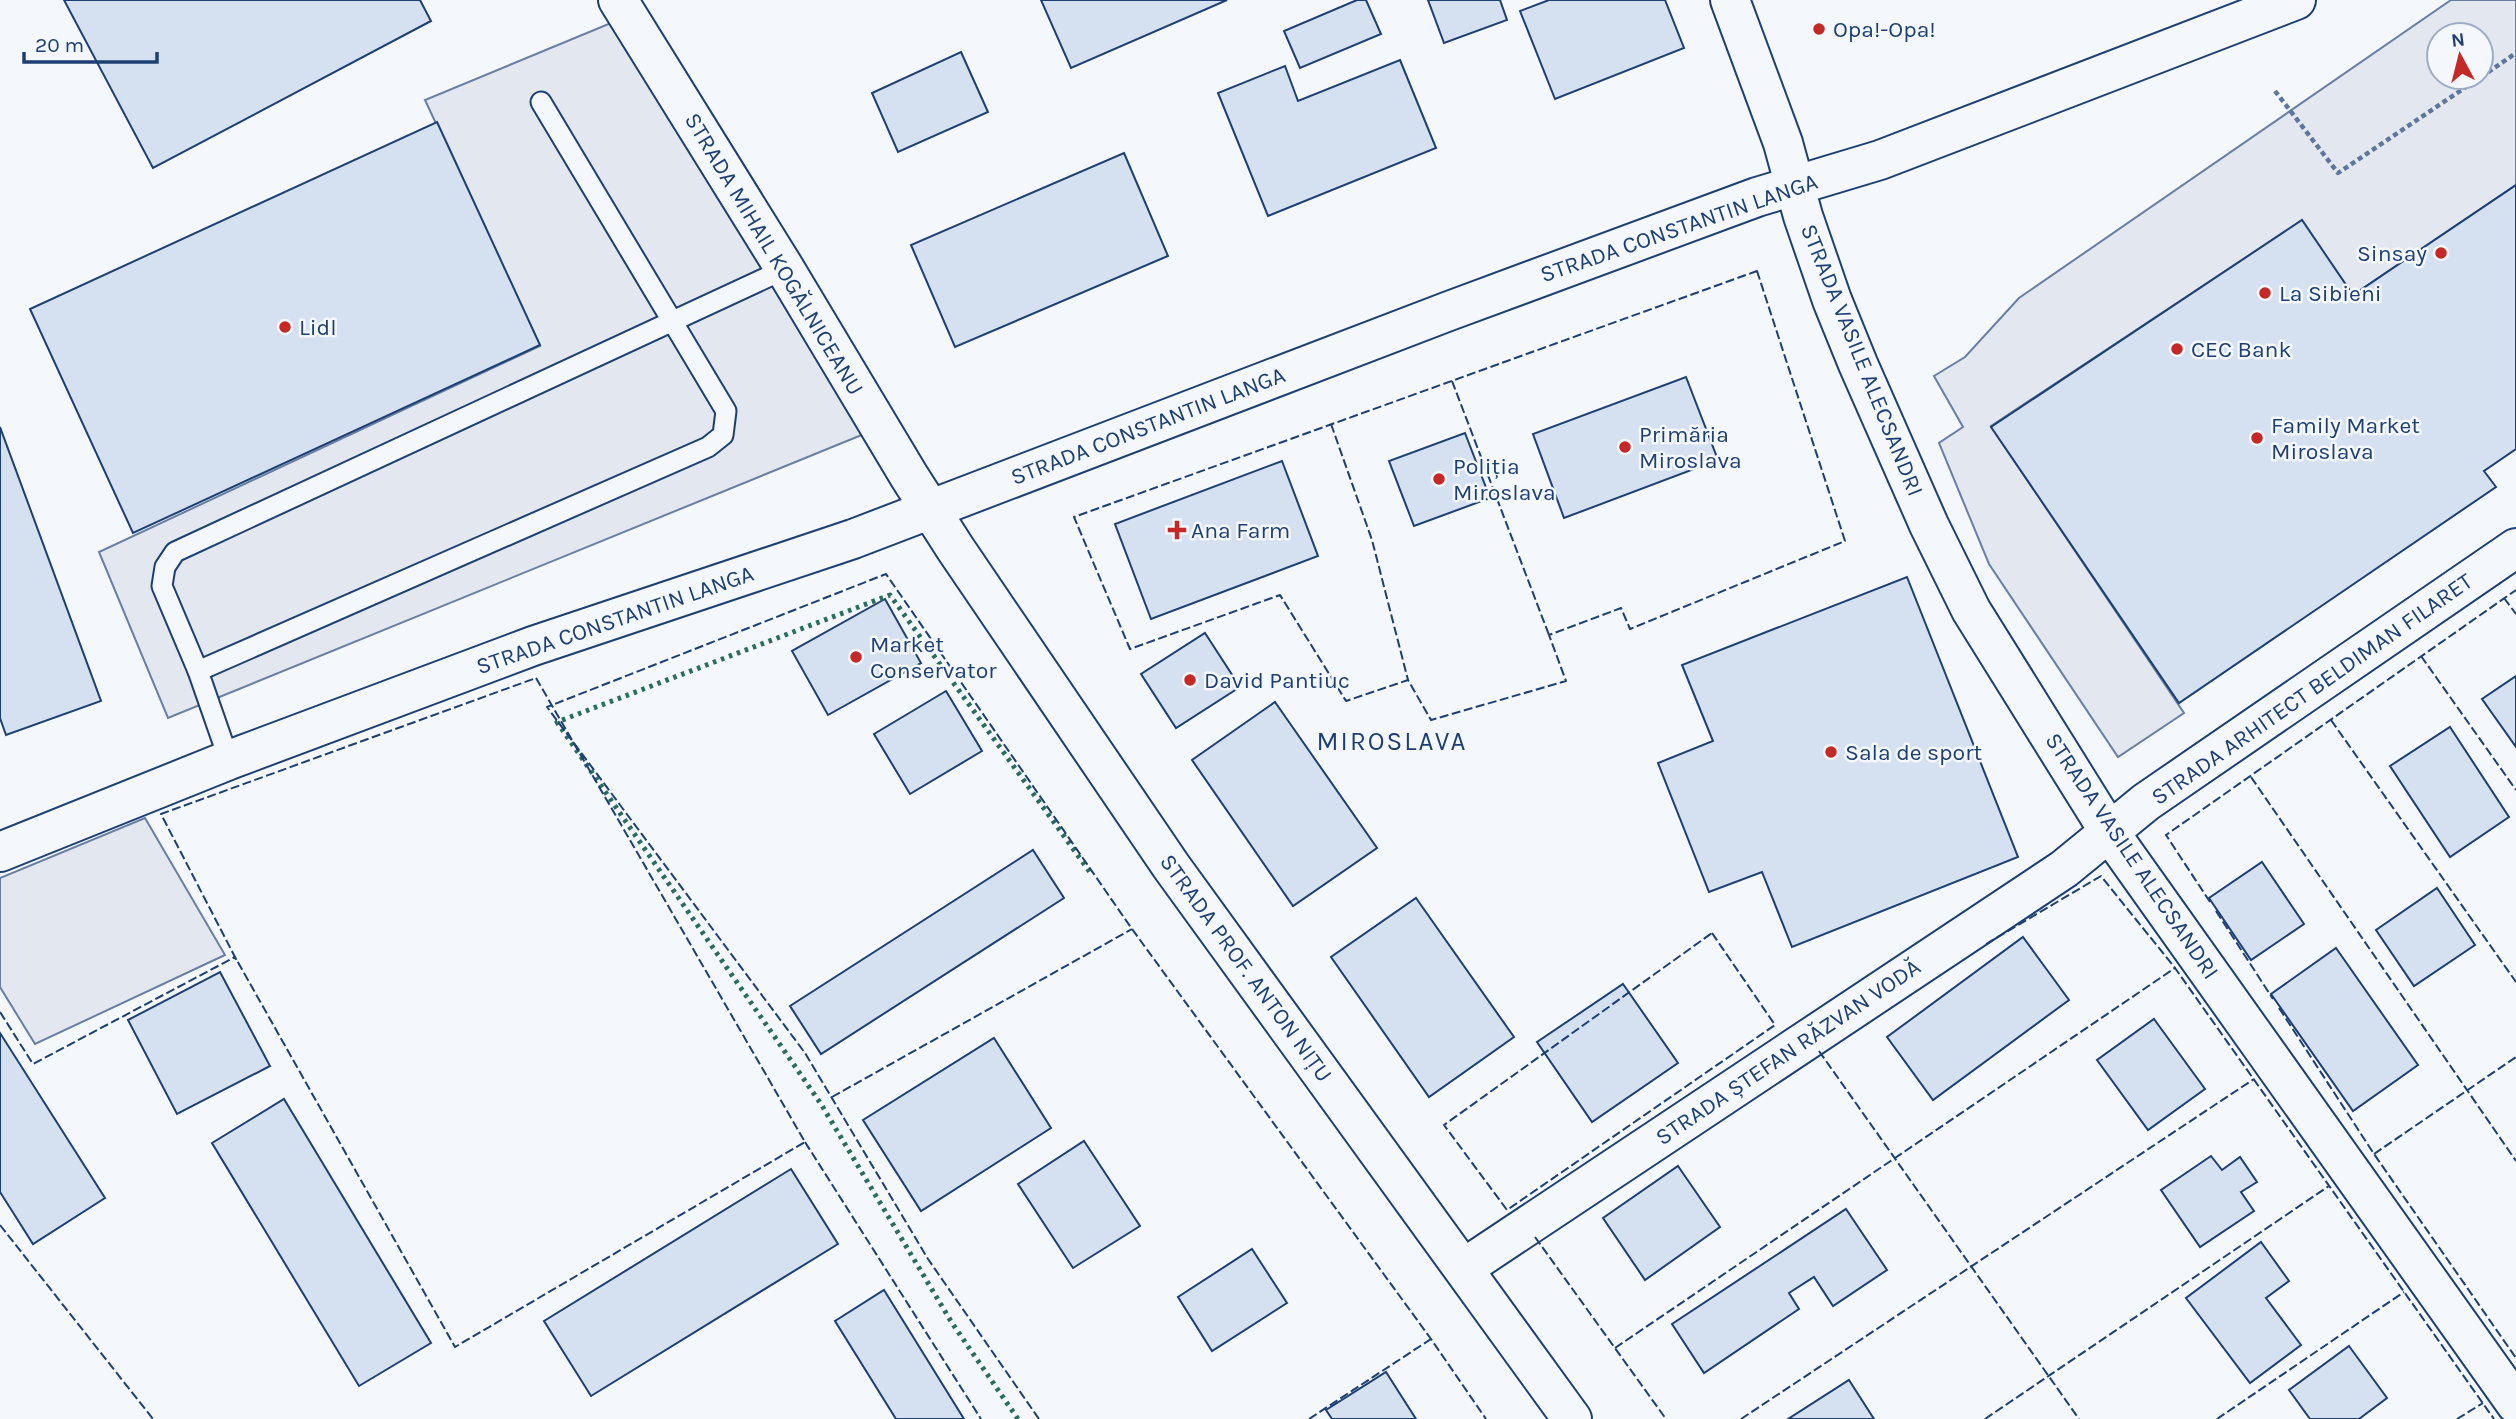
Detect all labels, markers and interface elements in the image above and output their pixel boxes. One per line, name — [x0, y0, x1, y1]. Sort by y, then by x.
place label: Opa!-Opa! — [1833, 16, 1936, 43]
scale bar — [24, 21, 158, 65]
marker: Opa!-Opa! — [1811, 21, 1827, 37]
north arrow — [2425, 21, 2495, 91]
text: N — [2450, 28, 2466, 52]
text: 20 m — [35, 33, 84, 57]
street label: STRADA MIHAIL KOGĂLNICEANU — [679, 108, 869, 400]
street label: STRADA CONSTANTIN LANGA — [1537, 168, 1821, 288]
street label: STRADA VASILE ALECSANDRI — [1795, 220, 1929, 500]
place label: Sinsay — [2357, 240, 2427, 267]
marker: Sinsay — [2433, 245, 2449, 261]
place label: La Sibieni — [2279, 280, 2382, 307]
marker: La Sibieni — [2257, 285, 2273, 301]
place label: Lidl — [299, 314, 337, 341]
marker: Lidl — [277, 319, 293, 335]
place label: CEC Bank — [2191, 336, 2291, 363]
marker: CEC Bank — [2169, 341, 2185, 357]
street label: STRADA CONSTANTIN LANGA — [1007, 361, 1289, 491]
place label: Family Market Miroslava — [2271, 412, 2420, 465]
place label: Primăria Miroslava — [1639, 421, 1742, 474]
marker: Family Market Miroslava — [2249, 430, 2265, 446]
marker: Primăria Miroslava — [1617, 439, 1633, 455]
place label: Poliția Miroslava — [1453, 453, 1556, 506]
marker: Poliția Miroslava — [1431, 471, 1447, 487]
place label: Ana Farm — [1191, 517, 1290, 544]
marker: Ana Farm — [1169, 522, 1185, 538]
street label: STRADA CONSTANTIN LANGA — [473, 560, 757, 680]
street label: STRADA ARHITECT BELDIMAN FILARET — [2146, 567, 2478, 811]
place label: Market Conservator — [870, 631, 997, 684]
marker: Market Conservator — [848, 649, 864, 665]
place label: David Pantiuc — [1204, 667, 1350, 694]
marker: David Pantiuc — [1182, 672, 1198, 688]
district label: MIROSLAVA — [1317, 726, 1467, 757]
street label: STRADA VASILE ALECSANDRI — [2039, 728, 2225, 984]
place label: Sala de sport — [1845, 739, 1982, 766]
marker: Sala de sport — [1823, 744, 1839, 760]
street label: STRADA PROF. ANTON NIȚU — [1154, 849, 1338, 1087]
street label: STRADA ȘTEFAN RĂZVAN VODĂ — [1650, 953, 1926, 1151]

